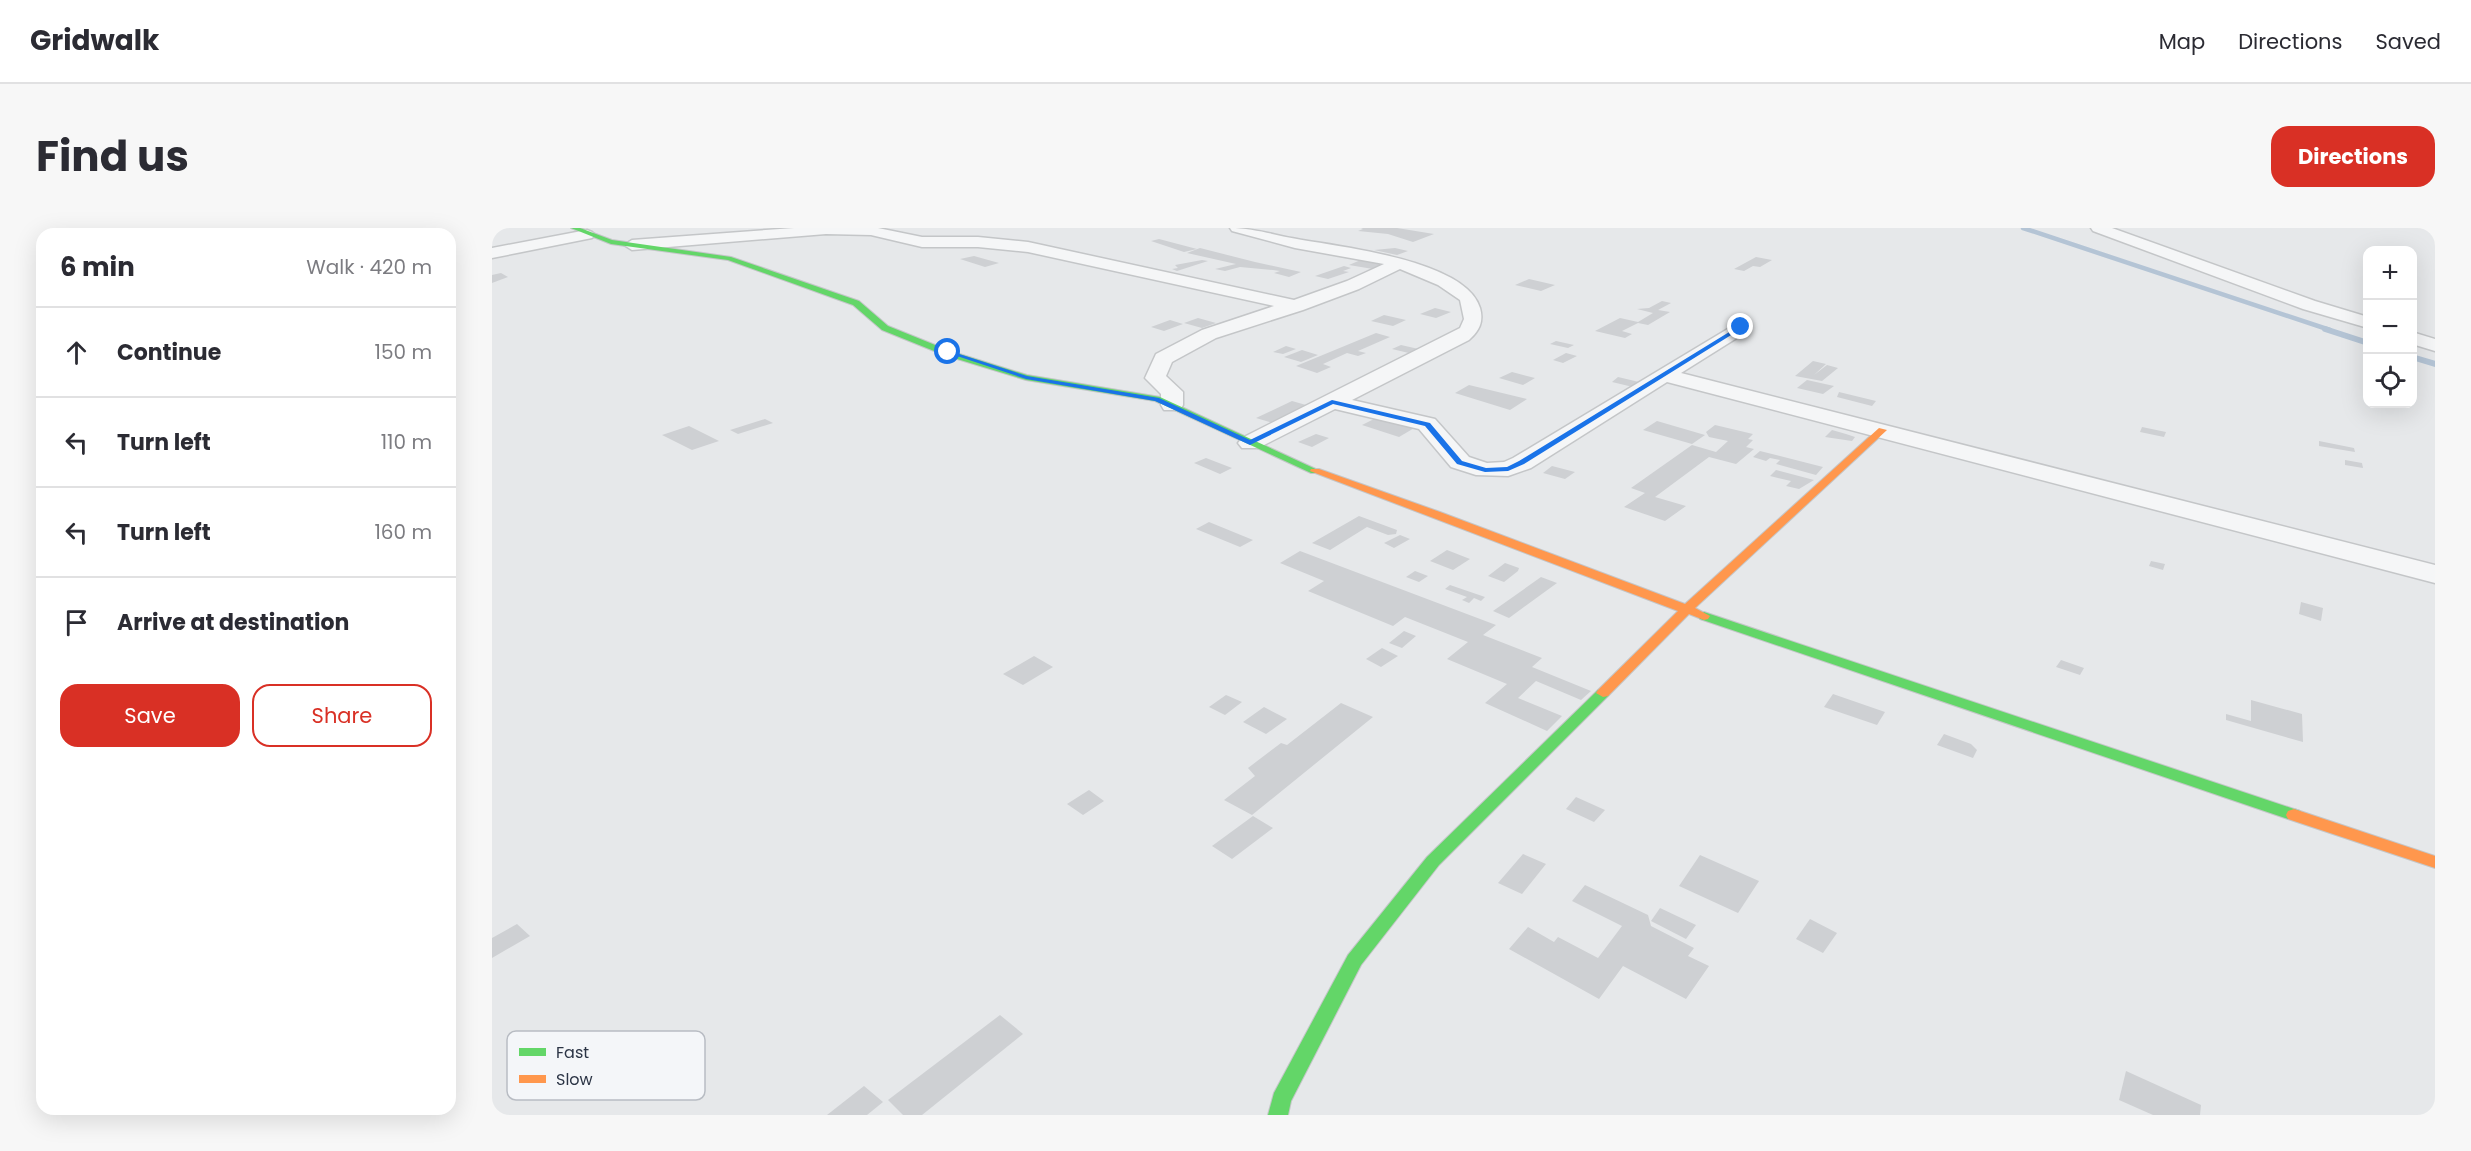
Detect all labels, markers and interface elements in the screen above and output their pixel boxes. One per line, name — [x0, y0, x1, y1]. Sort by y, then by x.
text: Gridwalk — [30, 21, 159, 60]
text: Map — [2159, 27, 2205, 56]
text: Directions — [2238, 27, 2342, 56]
text: Saved — [2375, 27, 2441, 56]
button: Directions — [2271, 126, 2435, 187]
text: Find us — [36, 127, 189, 186]
map controls — [2363, 246, 2417, 408]
button: + — [2363, 246, 2417, 300]
text: 6 min — [60, 249, 135, 285]
text: Walk · 420 m — [306, 253, 432, 281]
button: − — [2363, 300, 2417, 354]
route end — [1727, 313, 1753, 339]
icon: ahead — [60, 336, 93, 369]
text: Continue — [117, 337, 221, 368]
text: 150 m — [375, 338, 432, 366]
route start — [934, 338, 960, 364]
button: locate — [2363, 354, 2417, 408]
icon: left — [60, 426, 93, 459]
text: Turn left — [117, 427, 211, 458]
text: 110 m — [381, 428, 432, 456]
icon: left — [60, 516, 93, 549]
text: Turn left — [117, 517, 211, 548]
text: 160 m — [374, 518, 432, 546]
icon: arrive — [60, 606, 93, 639]
text: Arrive at destination — [117, 607, 349, 638]
button: Save — [60, 684, 240, 747]
button: Share — [252, 684, 432, 747]
legend — [507, 1031, 705, 1100]
text: Fast — [556, 1041, 589, 1064]
text: Slow — [556, 1068, 593, 1091]

